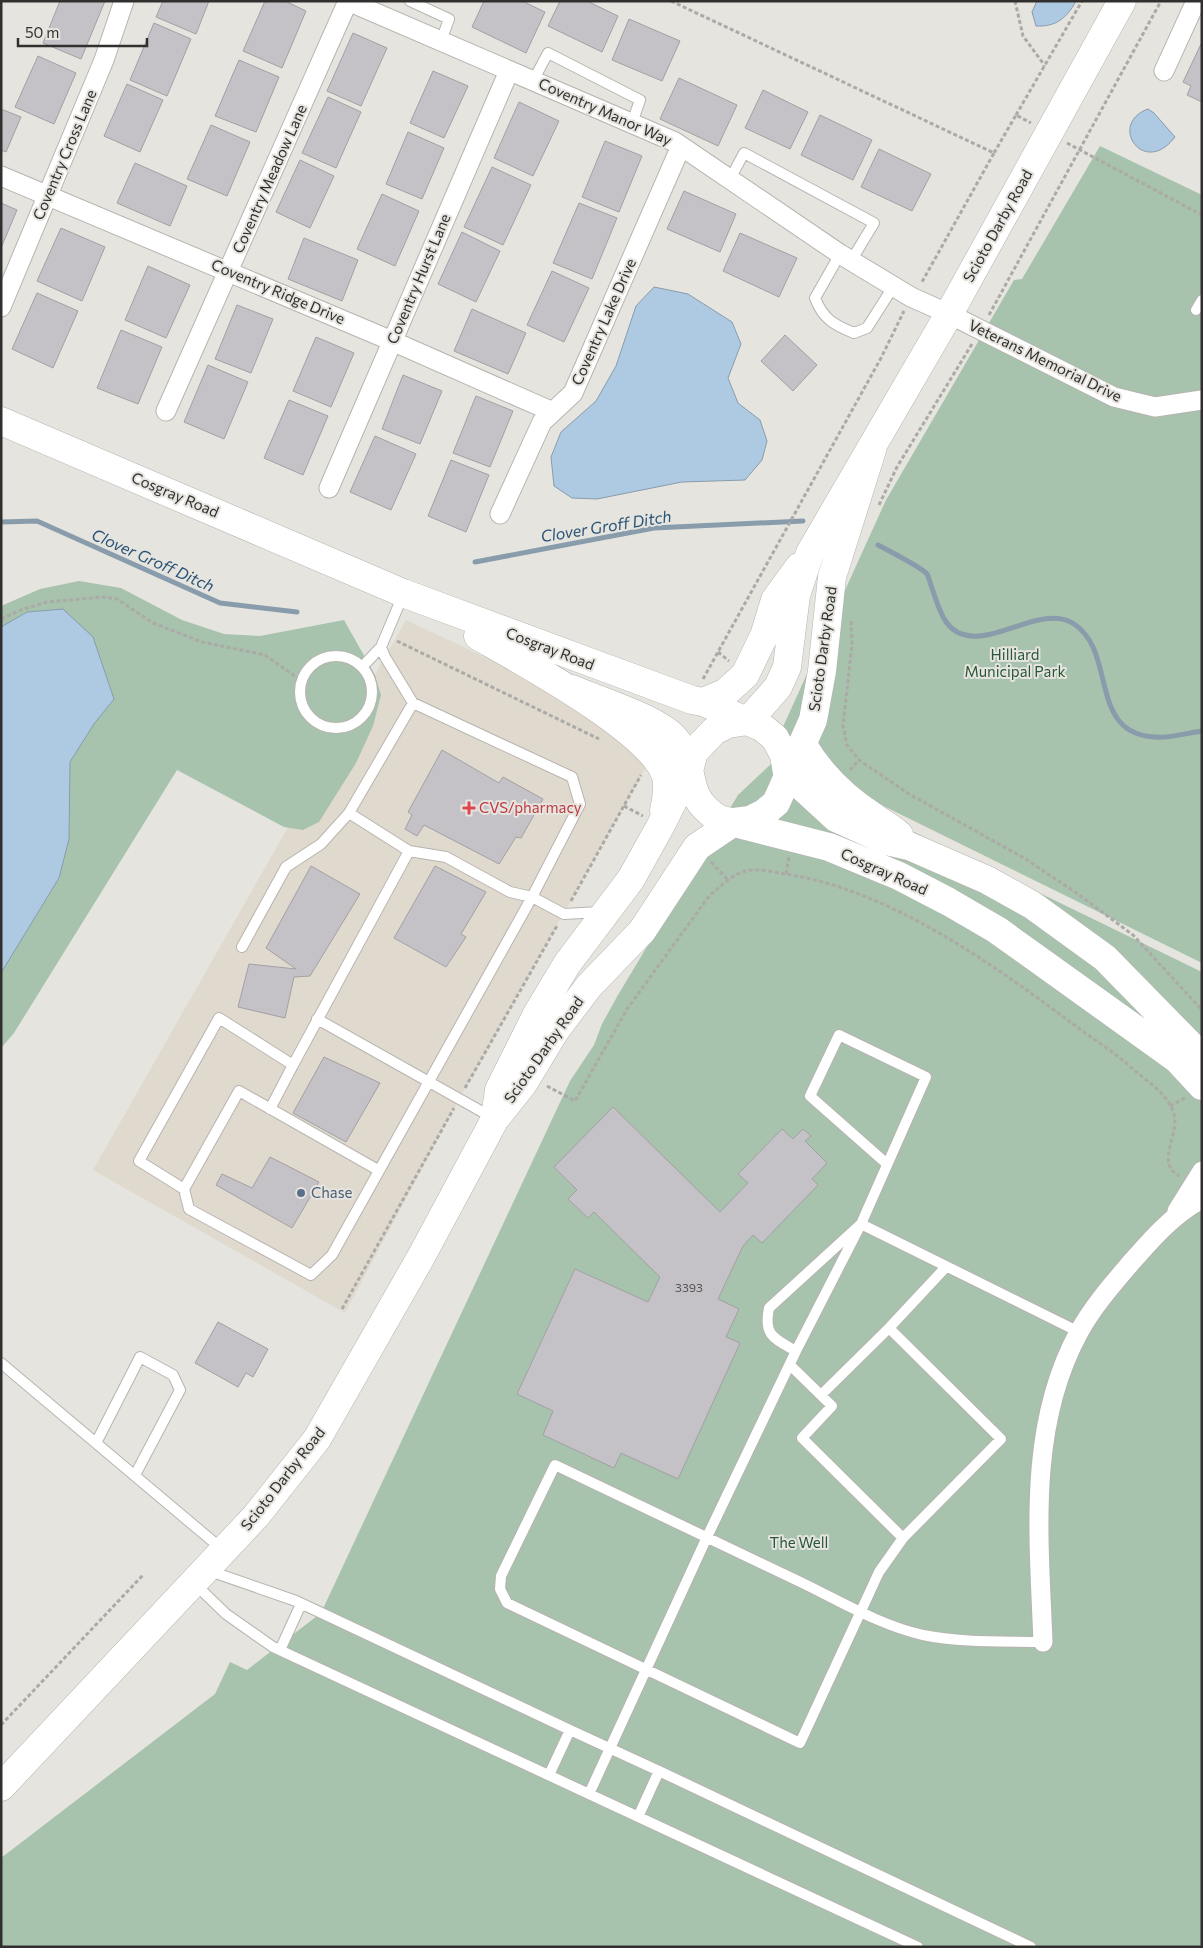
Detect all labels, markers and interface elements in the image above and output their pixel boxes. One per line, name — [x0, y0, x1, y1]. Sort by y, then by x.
scale bar — [18, 15, 146, 47]
text: 50 m — [25, 23, 59, 41]
street label: Coventry Manor Way — [536, 74, 675, 149]
street label: Coventry Cross Lane — [28, 87, 100, 223]
street label: Coventry Meadow Lane — [228, 101, 310, 256]
street label: Scioto Darby Road — [959, 166, 1036, 285]
street label: Coventry Hurst Lane — [382, 211, 454, 346]
street label: Coventry Ridge Drive — [209, 255, 348, 327]
street label: Coventry Lake Drive — [567, 255, 639, 388]
street label: Veterans Memorial Drive — [966, 315, 1125, 405]
street label: Cosgray Road — [129, 468, 222, 521]
water label: Clover Groff Ditch — [539, 506, 673, 545]
water label: Clover Groff Ditch — [89, 524, 217, 595]
street label: Scioto Darby Road — [804, 585, 840, 713]
street label: Cosgray Road — [504, 623, 597, 673]
park label: Hilliard Municipal Park — [964, 645, 1066, 680]
place label: CVS/pharmacy — [479, 798, 582, 816]
marker: CVS/pharmacy — [463, 802, 475, 814]
street label: Cosgray Road — [838, 844, 931, 898]
street label: Scioto Darby Road — [500, 993, 587, 1106]
place label: Chase — [311, 1183, 353, 1201]
marker: Chase — [295, 1187, 307, 1199]
house number: 3393 — [675, 1280, 703, 1294]
street label: Scioto Darby Road — [236, 1423, 328, 1534]
park label: The Well — [770, 1533, 828, 1551]

